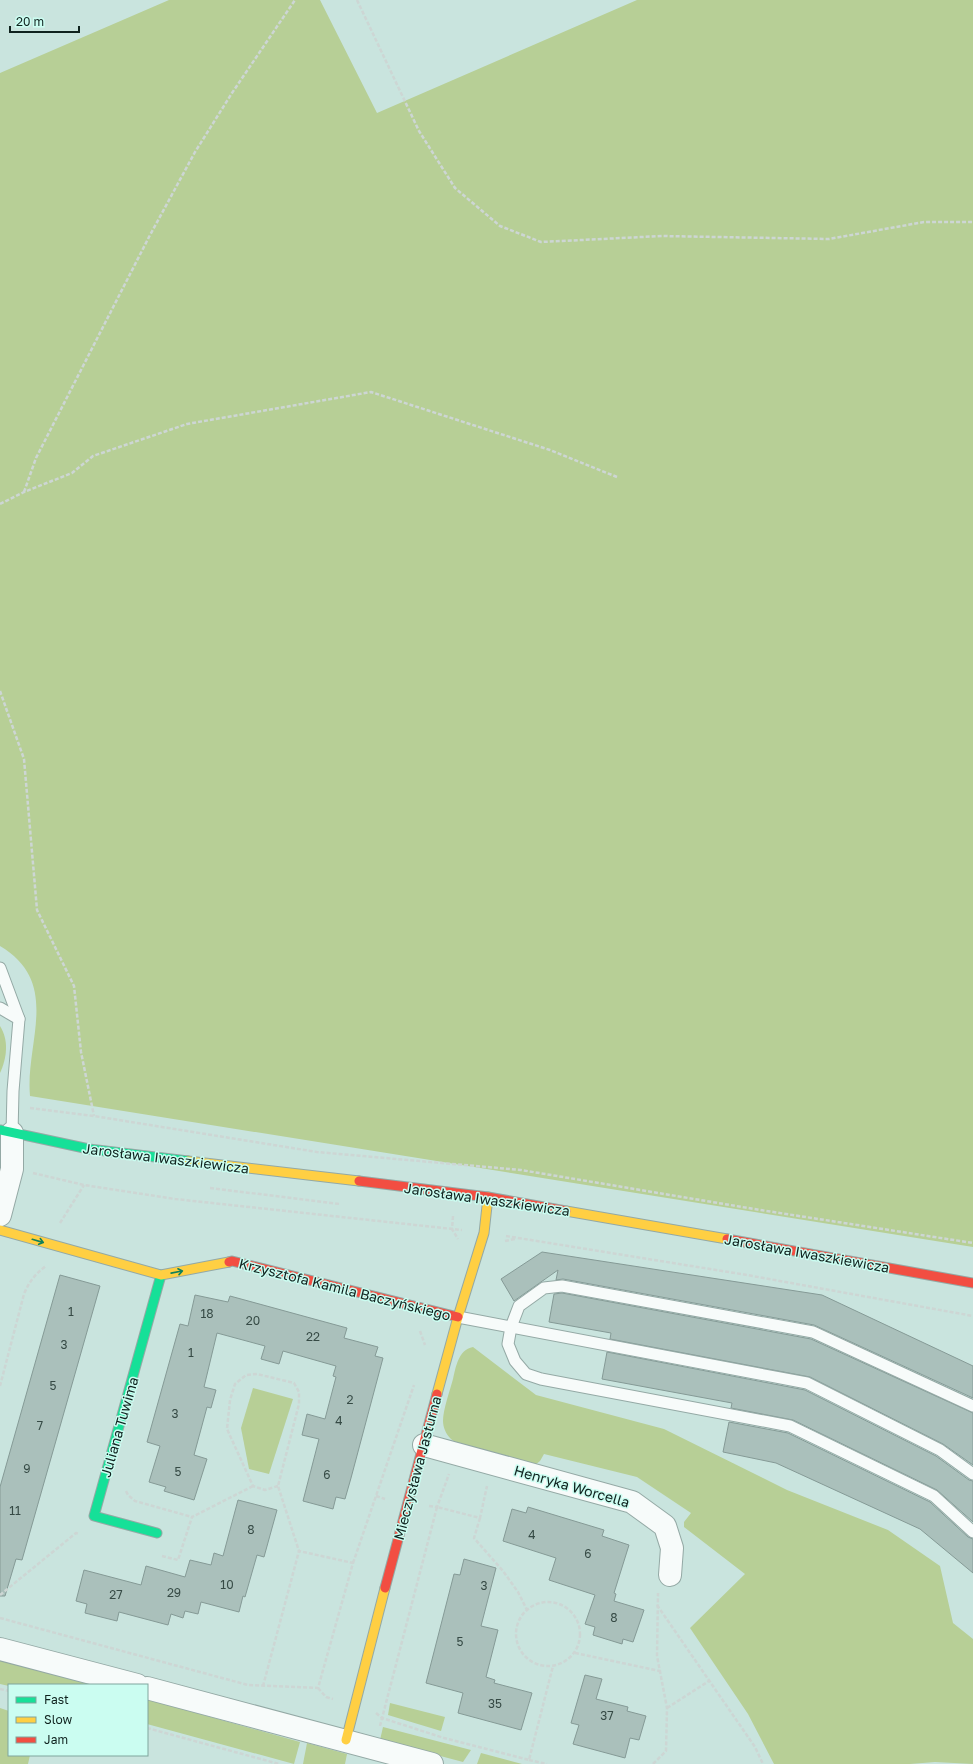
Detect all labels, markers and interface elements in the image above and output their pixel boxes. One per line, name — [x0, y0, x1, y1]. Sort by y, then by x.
scale bar — [10, 8, 79, 34]
text: 20 m — [16, 14, 44, 29]
street label: Jarosława Iwaszkiewicza — [82, 1139, 250, 1177]
street label: Jarosława Iwaszkiewicza — [403, 1179, 571, 1219]
street label: Jarosława Iwaszkiewicza — [723, 1230, 891, 1276]
one-way arrow — [31, 1238, 44, 1245]
street label: Krzysztofa Kamila Baczyńskiego — [237, 1254, 453, 1324]
one-way arrow — [170, 1267, 183, 1275]
house number: 1 — [68, 1304, 74, 1319]
house number: 18 — [200, 1306, 214, 1321]
house number: 20 — [246, 1313, 260, 1328]
house number: 22 — [306, 1329, 320, 1344]
house number: 3 — [60, 1337, 68, 1352]
house number: 1 — [188, 1345, 194, 1360]
street label: Juliana Tuwima — [97, 1375, 141, 1479]
house number: 5 — [50, 1378, 57, 1393]
house number: 2 — [347, 1392, 354, 1407]
street label: Mieczysława Jasturna — [390, 1394, 444, 1542]
house number: 3 — [171, 1406, 179, 1421]
house number: 4 — [335, 1413, 343, 1428]
house number: 7 — [37, 1418, 43, 1433]
house number: 9 — [23, 1461, 31, 1476]
street label: Henryka Worcella — [512, 1461, 632, 1511]
house number: 5 — [175, 1464, 182, 1479]
house number: 6 — [323, 1467, 331, 1482]
house number: 11 — [9, 1503, 21, 1518]
house number: 8 — [247, 1522, 255, 1537]
house number: 4 — [528, 1527, 536, 1542]
house number: 6 — [584, 1546, 592, 1561]
house number: 10 — [220, 1577, 234, 1592]
house number: 3 — [480, 1578, 488, 1593]
house number: 29 — [167, 1585, 181, 1600]
house number: 27 — [109, 1587, 123, 1602]
house number: 8 — [610, 1610, 618, 1625]
house number: 5 — [457, 1634, 464, 1649]
legend — [8, 1684, 148, 1756]
text: Fast — [44, 1692, 69, 1707]
house number: 35 — [488, 1696, 502, 1711]
house number: 37 — [600, 1708, 614, 1723]
text: Slow — [44, 1712, 72, 1727]
text: Jam — [44, 1732, 68, 1747]

